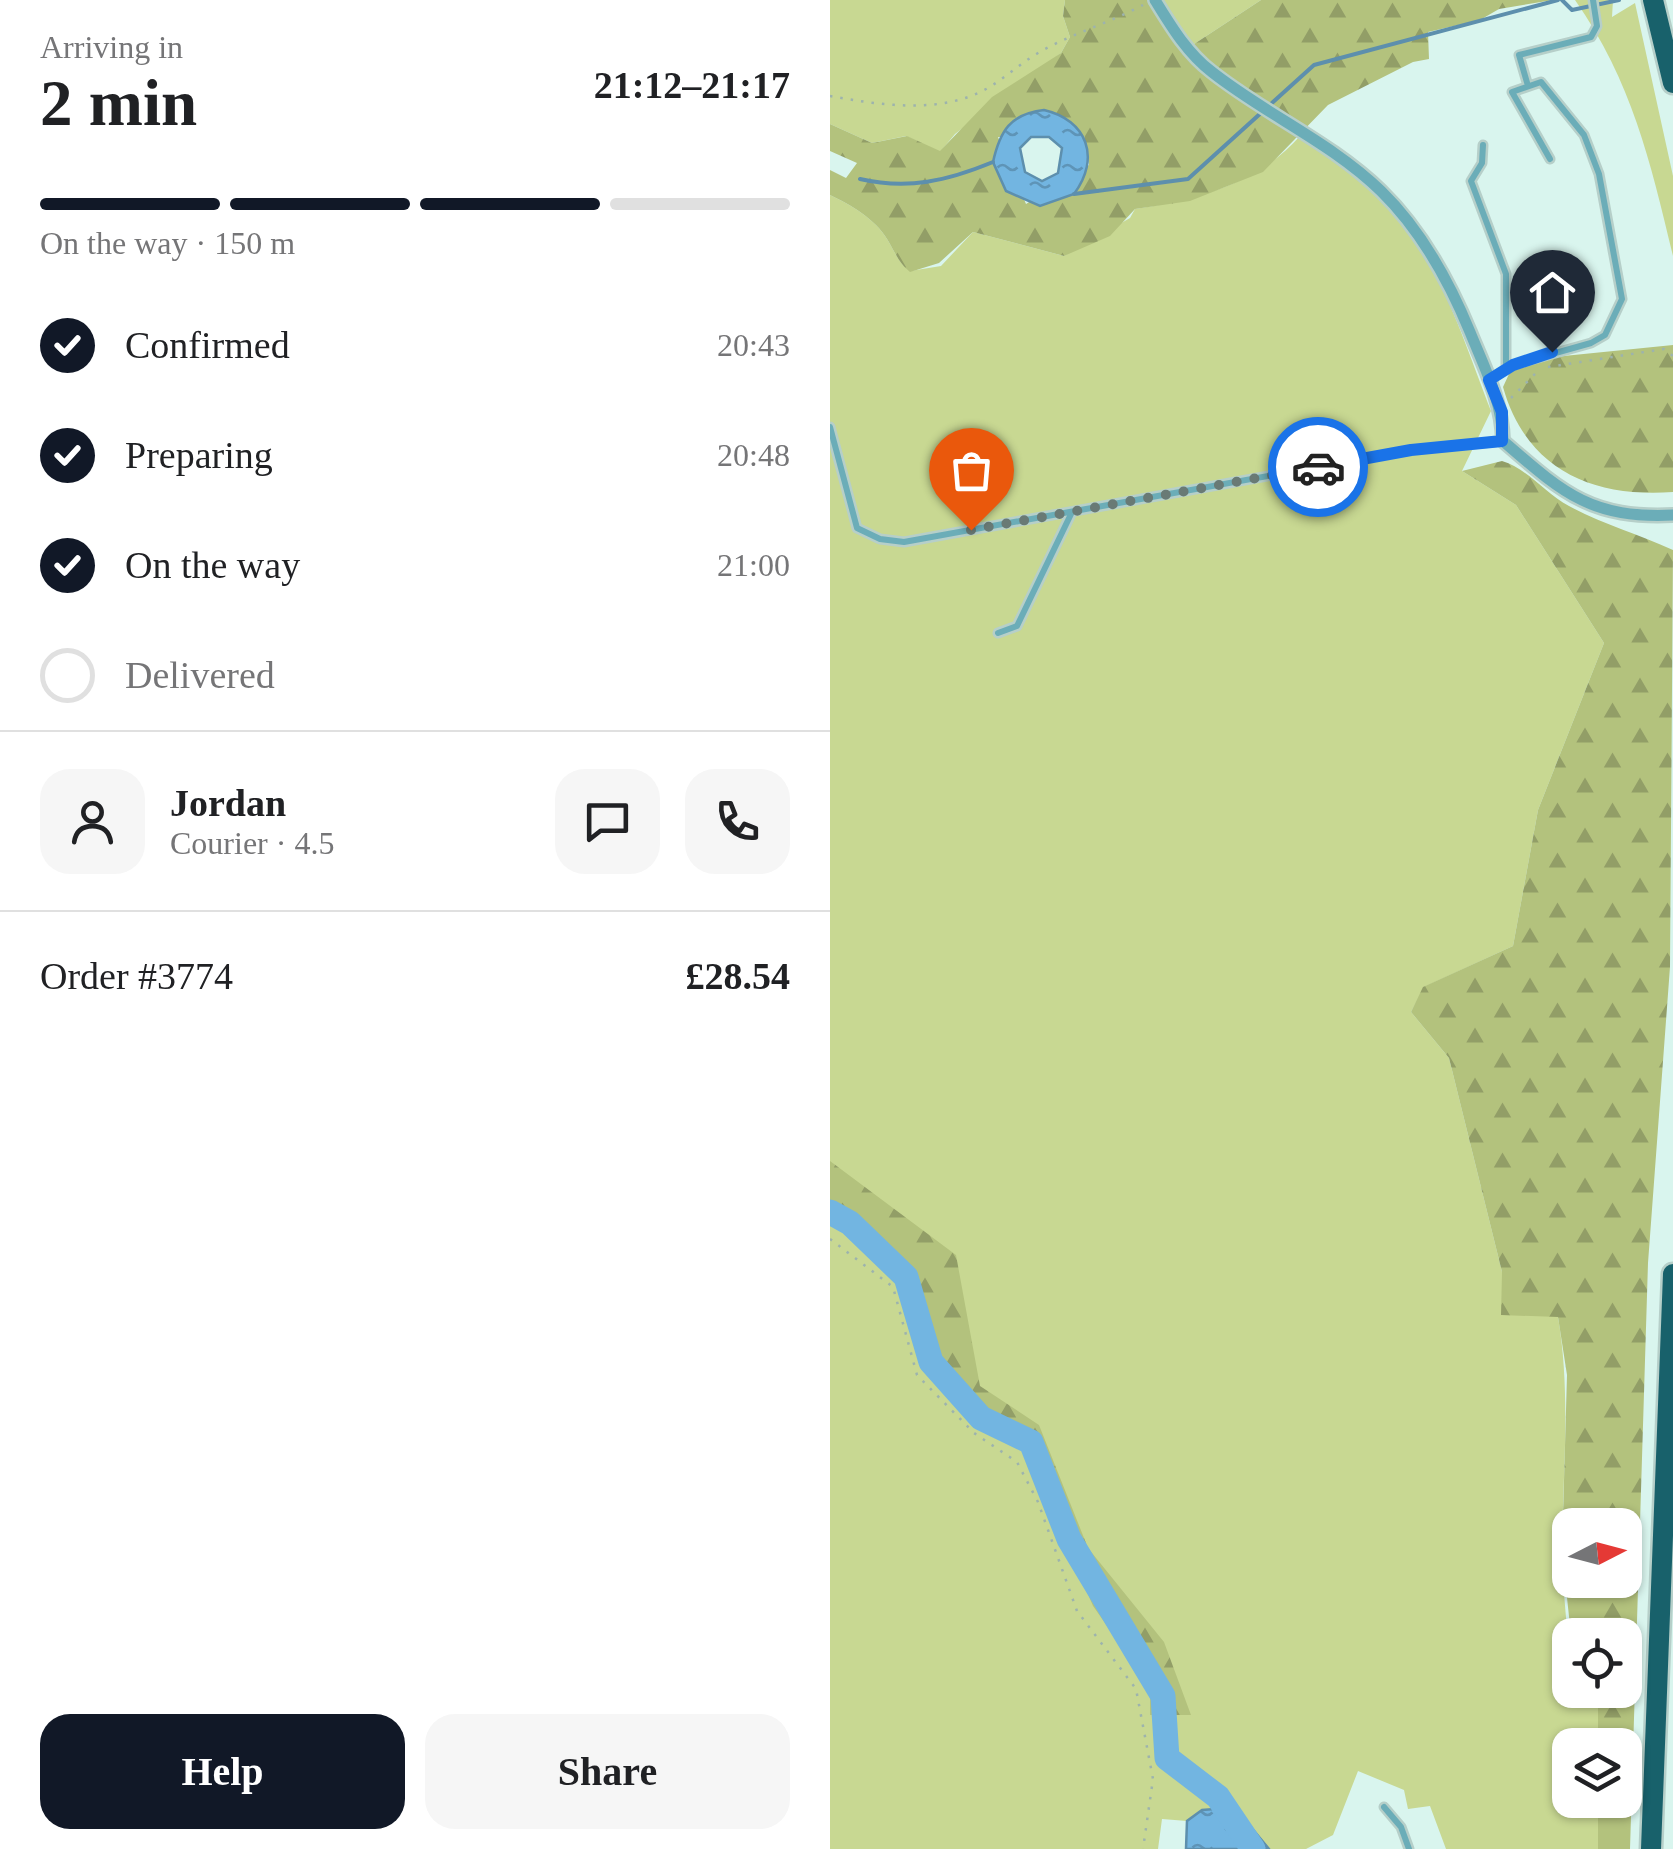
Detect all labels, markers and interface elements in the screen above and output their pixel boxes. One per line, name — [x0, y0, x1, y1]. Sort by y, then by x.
text: Arriving in — [40, 29, 183, 65]
text: 21:12–21:17 — [594, 64, 790, 106]
text: 2 min — [40, 67, 197, 139]
text: On the way · 150 m — [40, 225, 295, 261]
pin — [1510, 250, 1595, 353]
icon: home — [1525, 265, 1580, 320]
icon: check — [40, 318, 95, 373]
text: Confirmed — [125, 324, 290, 366]
text: 20:43 — [717, 327, 790, 363]
courier — [1268, 417, 1368, 517]
icon: check — [40, 428, 95, 483]
pin — [929, 428, 1014, 531]
text: Preparing — [125, 434, 273, 476]
text: 20:48 — [717, 437, 790, 473]
icon: car — [1291, 440, 1346, 495]
icon: bag — [944, 443, 999, 498]
icon: check — [40, 538, 95, 593]
text: On the way — [125, 544, 300, 586]
text: 21:00 — [717, 547, 790, 583]
text: Delivered — [125, 654, 275, 696]
button: person — [40, 769, 145, 874]
button: chat — [555, 769, 660, 874]
button: phone — [685, 769, 790, 874]
text: Jordan — [170, 782, 286, 824]
text: Courier · 4.5 — [170, 825, 334, 861]
text: Order #3774 — [40, 955, 233, 997]
text: £28.54 — [686, 955, 790, 997]
north arrow — [1552, 1508, 1642, 1598]
map controls — [1552, 1508, 1642, 1818]
button: locate — [1552, 1618, 1642, 1708]
button: Help — [40, 1714, 405, 1829]
button: Share — [425, 1714, 790, 1829]
button: layers — [1552, 1728, 1642, 1818]

